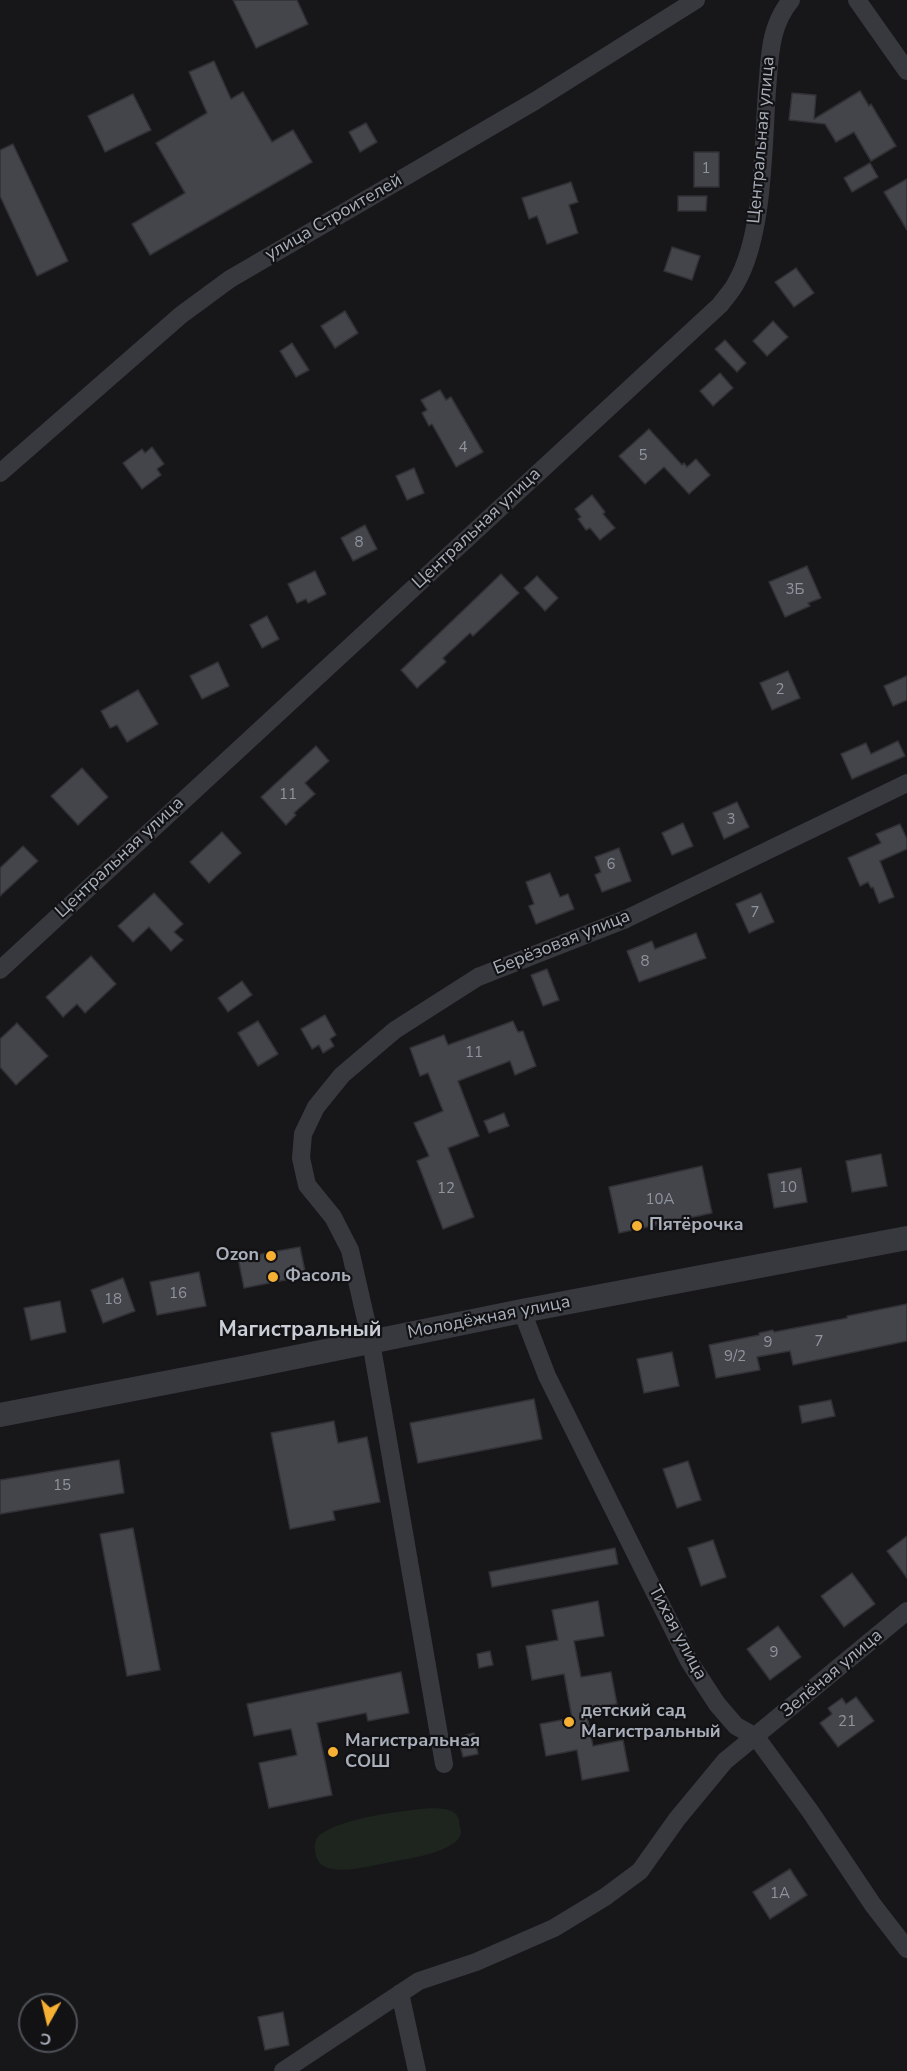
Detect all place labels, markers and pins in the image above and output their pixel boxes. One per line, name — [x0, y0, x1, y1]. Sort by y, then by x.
place label: Пятёрочка — [649, 1215, 743, 1237]
marker: Пятёрочка — [630, 1219, 644, 1233]
place label: Ozon — [216, 1245, 259, 1267]
marker: Ozon — [264, 1249, 278, 1263]
place label: Фасоль — [285, 1266, 351, 1288]
marker: Фасоль — [266, 1270, 280, 1284]
place label: детский сад Магистральный — [581, 1701, 721, 1744]
marker: детский сад Магистральный — [562, 1715, 576, 1729]
place label: Магистральная СОШ — [345, 1731, 480, 1774]
marker: Магистральная СОШ — [326, 1745, 340, 1759]

